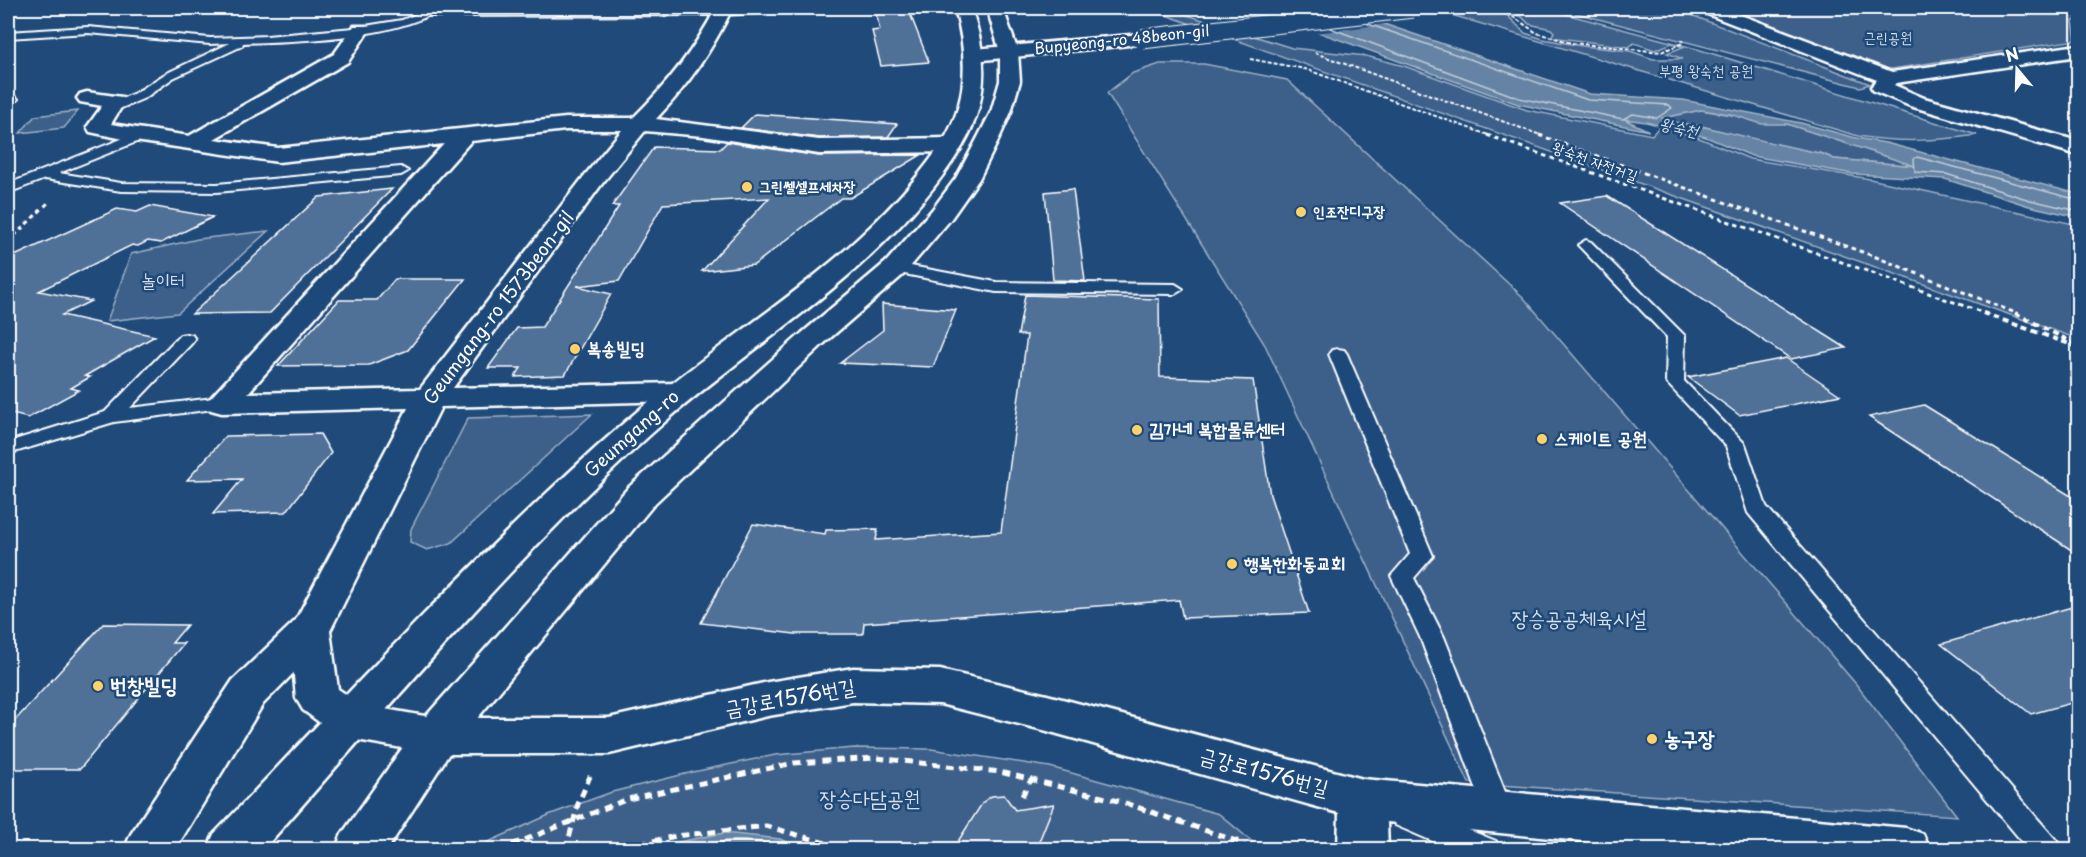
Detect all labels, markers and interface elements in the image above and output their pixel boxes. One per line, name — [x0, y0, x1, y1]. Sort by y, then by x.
street label: Bupyeong-ro 48beon-gil — [1033, 18, 1210, 59]
park label: 근린공원 — [1864, 25, 1912, 48]
north arrow — [1987, 39, 2047, 99]
text: N — [2002, 40, 2022, 67]
park label: 부평 왕숙천 공원 — [1659, 58, 1753, 81]
water label: 왕숙천 — [1658, 110, 1703, 143]
street label: 왕숙천 자전거길 — [1550, 134, 1641, 187]
place label: 그린쎌셀프세차장 — [759, 174, 856, 197]
marker: 그린쎌셀프세차장 — [740, 180, 754, 194]
place label: 인조잔디구장 — [1313, 199, 1385, 222]
street label: Geumgang-ro 1573beon-gil — [416, 205, 580, 410]
marker: 인조잔디구장 — [1294, 205, 1308, 219]
park label: 놀이터 — [141, 266, 185, 293]
place label: 복송빌딩 — [587, 334, 645, 361]
marker: 복송빌딩 — [568, 342, 582, 356]
street label: Geumgang-ro — [577, 383, 685, 483]
place label: 김가네 복합물류센터 — [1149, 415, 1285, 442]
marker: 김가네 복합물류센터 — [1130, 423, 1144, 437]
place label: 스케이트 공원 — [1554, 424, 1647, 451]
marker: 스케이트 공원 — [1535, 432, 1549, 446]
place label: 행복한화동교회 — [1243, 549, 1345, 576]
marker: 행복한화동교회 — [1225, 557, 1239, 571]
park label: 장승공공체육시설 — [1511, 601, 1647, 633]
place label: 번창빌딩 — [110, 668, 178, 700]
street label: 금강로1576번길 — [722, 669, 858, 723]
marker: 번창빌딩 — [91, 679, 105, 693]
place label: 농구장 — [1664, 721, 1715, 753]
marker: 농구장 — [1645, 732, 1659, 746]
street label: 금강로1576번길 — [1197, 738, 1333, 803]
park label: 장승다담공원 — [819, 781, 921, 813]

